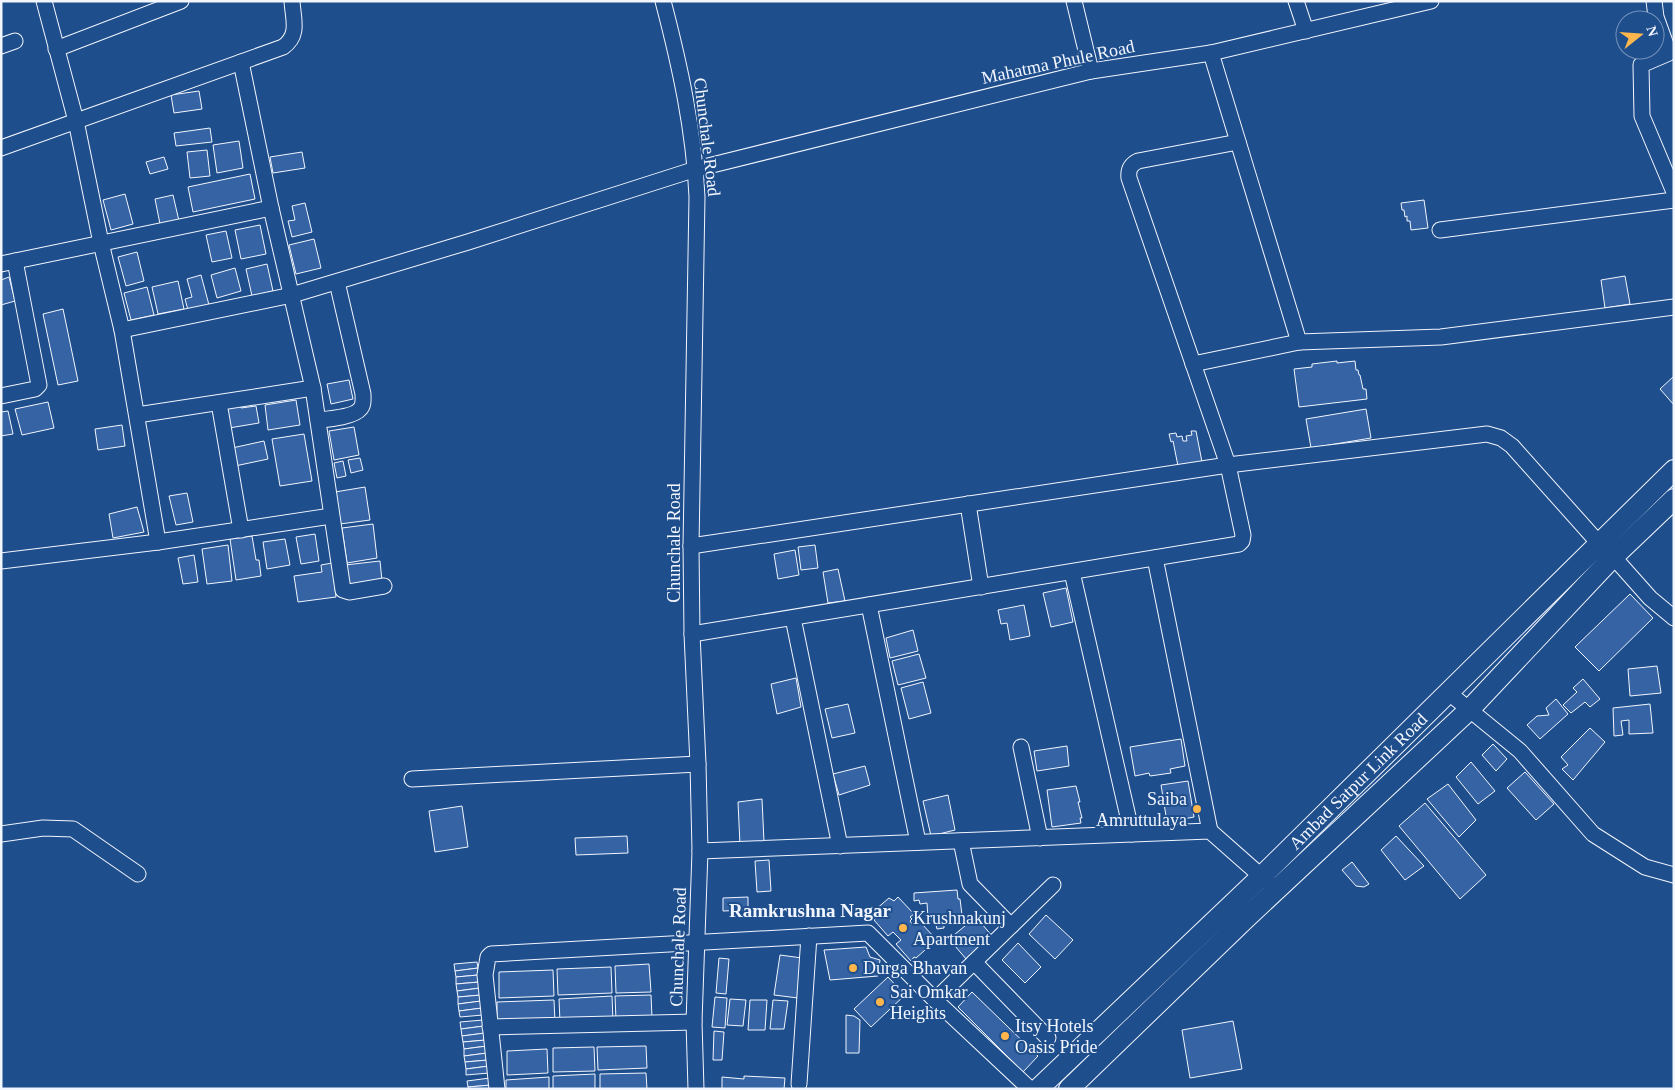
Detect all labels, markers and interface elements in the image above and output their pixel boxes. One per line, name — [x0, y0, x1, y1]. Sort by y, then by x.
north arrow — [1615, 10, 1665, 60]
text: N — [1643, 24, 1661, 38]
street label: Mahatma Phule Road — [980, 36, 1136, 88]
street label: Chunchale Road — [690, 76, 724, 198]
street label: Chunchale Road — [664, 483, 684, 603]
street label: Ambad Satpur Link Road — [1285, 709, 1431, 854]
place label: Saiba Amruttulaya — [1096, 789, 1187, 830]
marker: Saiba Amruttulaya — [1191, 803, 1203, 815]
street label: Chunchale Road — [666, 887, 690, 1007]
district label: Ramkrushna Nagar — [729, 900, 892, 921]
place label: Krushnakunj Apartment — [913, 908, 1006, 949]
marker: Krushnakunj Apartment — [897, 922, 909, 934]
place label: Durga Bhavan — [863, 958, 967, 978]
marker: Durga Bhavan — [847, 962, 859, 974]
place label: Sai Omkar Heights — [890, 982, 967, 1023]
marker: Sai Omkar Heights — [874, 996, 886, 1008]
place label: Itsy Hotels Oasis Pride — [1015, 1016, 1098, 1057]
marker: Itsy Hotels Oasis Pride — [999, 1030, 1011, 1042]

